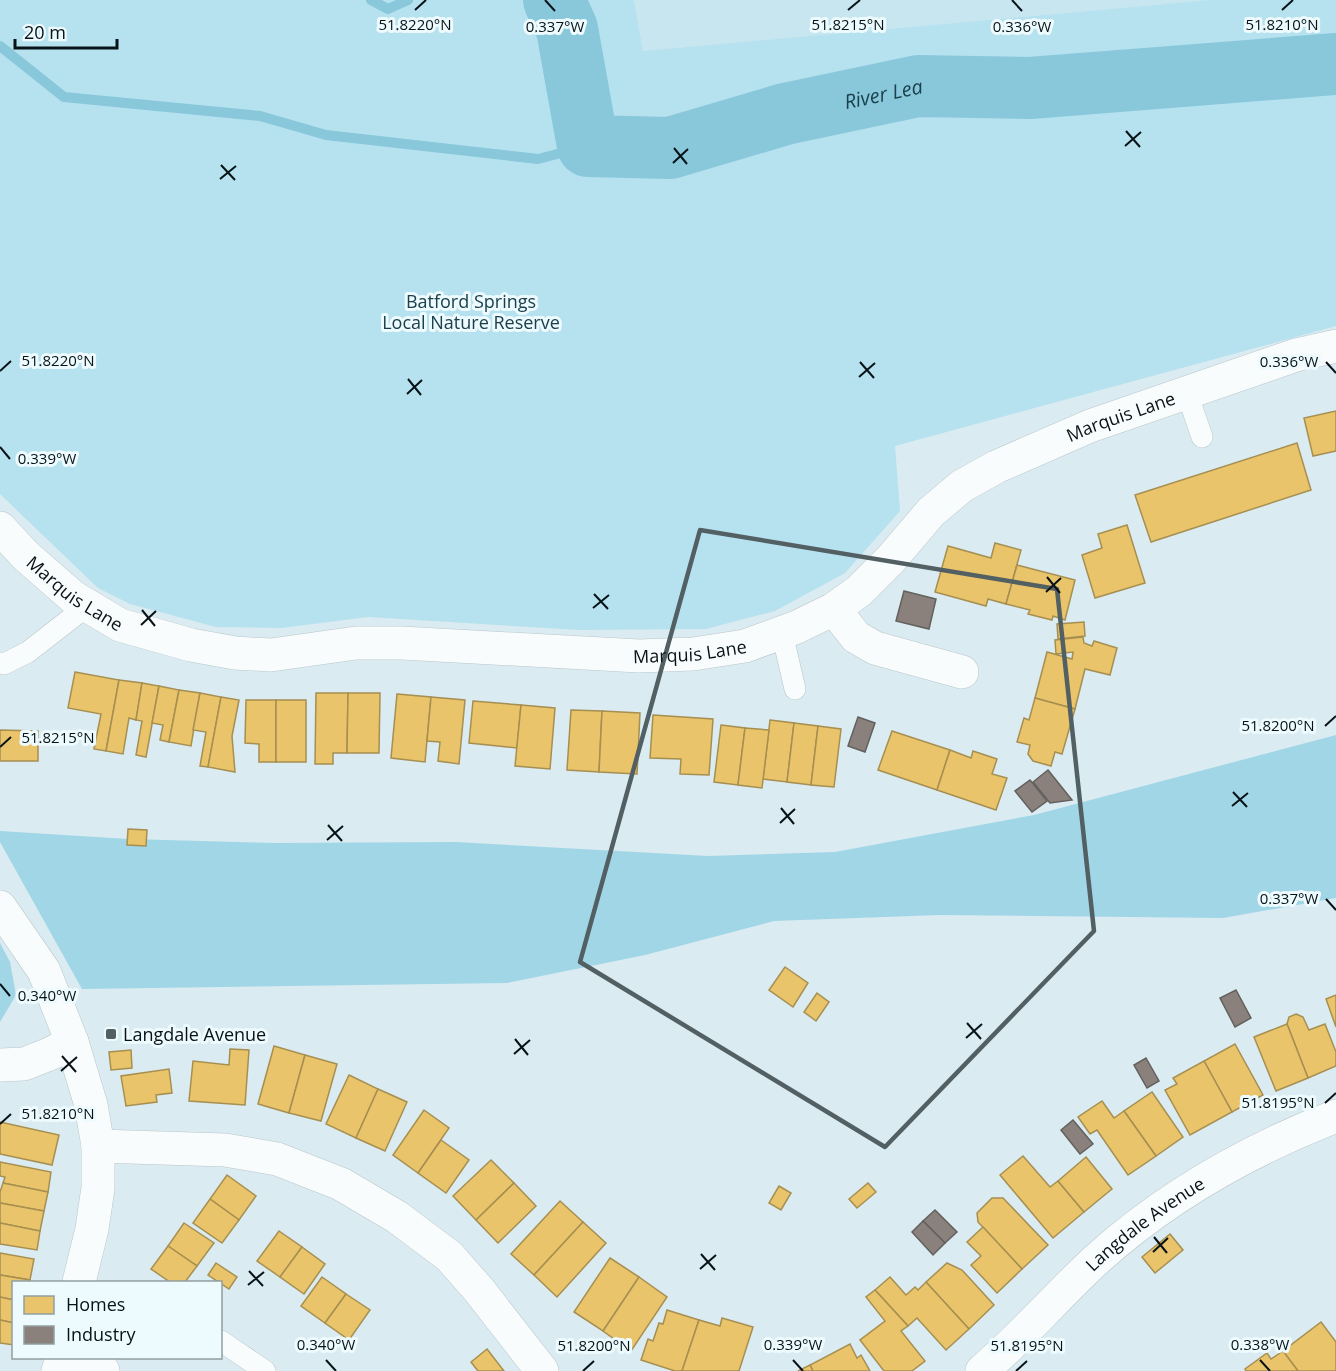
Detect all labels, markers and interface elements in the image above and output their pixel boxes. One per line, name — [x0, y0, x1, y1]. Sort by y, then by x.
scale bar — [15, 12, 117, 50]
text: 51.8220°N — [378, 14, 452, 34]
text: 51.8215°N — [811, 14, 885, 34]
text: 51.8210°N — [1245, 14, 1319, 34]
text: 0.337°W — [526, 16, 584, 36]
text: 0.336°W — [993, 16, 1051, 36]
text: 20 m — [24, 20, 66, 44]
water label: River Lea — [841, 72, 925, 115]
park label: Batford Springs Local Nature Reserve — [382, 289, 560, 334]
text: 51.8220°N — [21, 350, 95, 370]
text: 0.336°W — [1260, 351, 1318, 371]
street label: Marquis Lane — [1062, 386, 1178, 447]
text: 0.339°W — [18, 448, 76, 468]
street label: Marquis Lane — [22, 550, 128, 636]
street label: Marquis Lane — [633, 634, 748, 668]
text: 51.8200°N — [1241, 715, 1315, 735]
text: 51.8215°N — [21, 727, 95, 747]
text: 0.337°W — [1260, 888, 1318, 908]
text: 0.340°W — [18, 985, 76, 1005]
place label: Langdale Avenue — [123, 1022, 266, 1046]
marker: Langdale Avenue — [104, 1027, 118, 1041]
text: 51.8195°N — [1241, 1092, 1315, 1112]
text: 51.8210°N — [21, 1103, 95, 1123]
street label: Langdale Avenue — [1080, 1171, 1209, 1276]
legend — [12, 1281, 222, 1359]
text: Homes — [66, 1292, 125, 1316]
text: Industry — [66, 1322, 136, 1346]
text: 0.340°W — [297, 1334, 355, 1354]
text: 0.339°W — [764, 1334, 822, 1354]
text: 0.338°W — [1231, 1334, 1289, 1354]
text: 51.8200°N — [557, 1335, 631, 1355]
text: 51.8195°N — [990, 1335, 1064, 1355]

